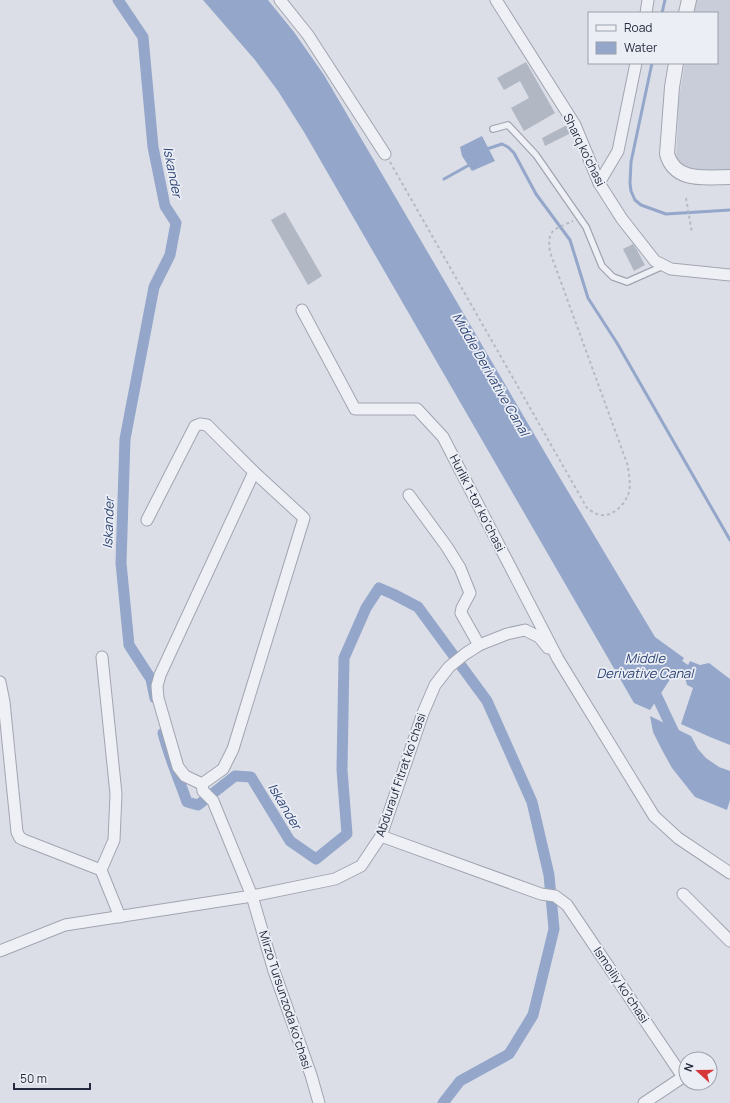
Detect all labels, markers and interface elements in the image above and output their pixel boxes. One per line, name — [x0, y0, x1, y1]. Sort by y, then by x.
legend — [588, 12, 718, 64]
text: Road — [624, 19, 652, 36]
text: Water — [624, 39, 658, 56]
street label: Sharq ko'chasi — [560, 111, 609, 189]
water label: Iskander — [159, 145, 187, 201]
water label: Middle Derivative Canal — [448, 309, 535, 441]
street label: Hurlik 1-tor ko‘chasi — [446, 451, 509, 554]
water label: Iskander — [98, 495, 118, 549]
water label: Middle Derivative Canal — [597, 649, 695, 682]
street label: Abdurauf Fitrat ko‘chasi — [371, 711, 430, 839]
water label: Iskander — [264, 779, 307, 835]
street label: Mirzo Tursunzoda ko‘chasi — [255, 928, 316, 1072]
street label: Ismoiliy ko‘chasi — [590, 943, 653, 1026]
north arrow — [678, 1051, 718, 1091]
text: N — [680, 1061, 697, 1074]
scale bar — [14, 1065, 90, 1091]
text: 50 m — [20, 1070, 47, 1087]

